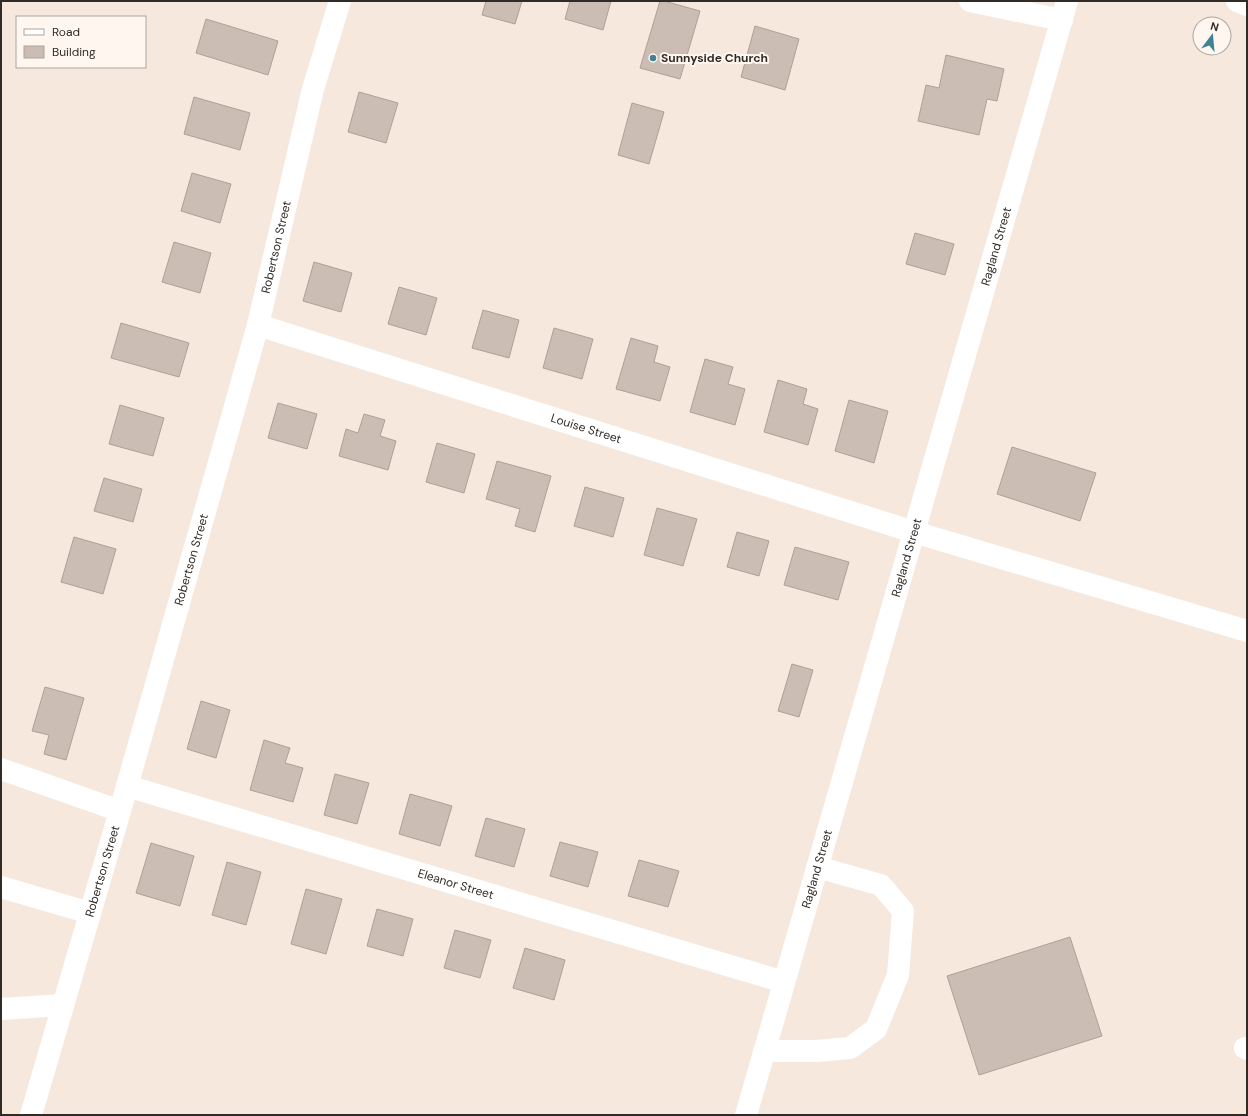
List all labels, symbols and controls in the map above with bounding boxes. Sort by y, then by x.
legend [16,16,146,68]
north arrow [1192,16,1232,56]
text: N [1209,19,1221,34]
text: Road [52,24,80,40]
text: Building [52,44,96,60]
place label: Sunnyside Church [661,50,768,66]
marker: Sunnyside Church [648,53,658,63]
street label: Robertson Street [258,199,295,295]
street label: Ragland Street [977,205,1015,288]
street label: Louise Street [549,410,624,447]
street label: Robertson Street [171,512,212,607]
street label: Ragland Street [888,516,926,599]
street label: Robertson Street [81,823,123,919]
street label: Ragland Street [798,828,836,910]
street label: Eleanor Street [416,865,496,903]

